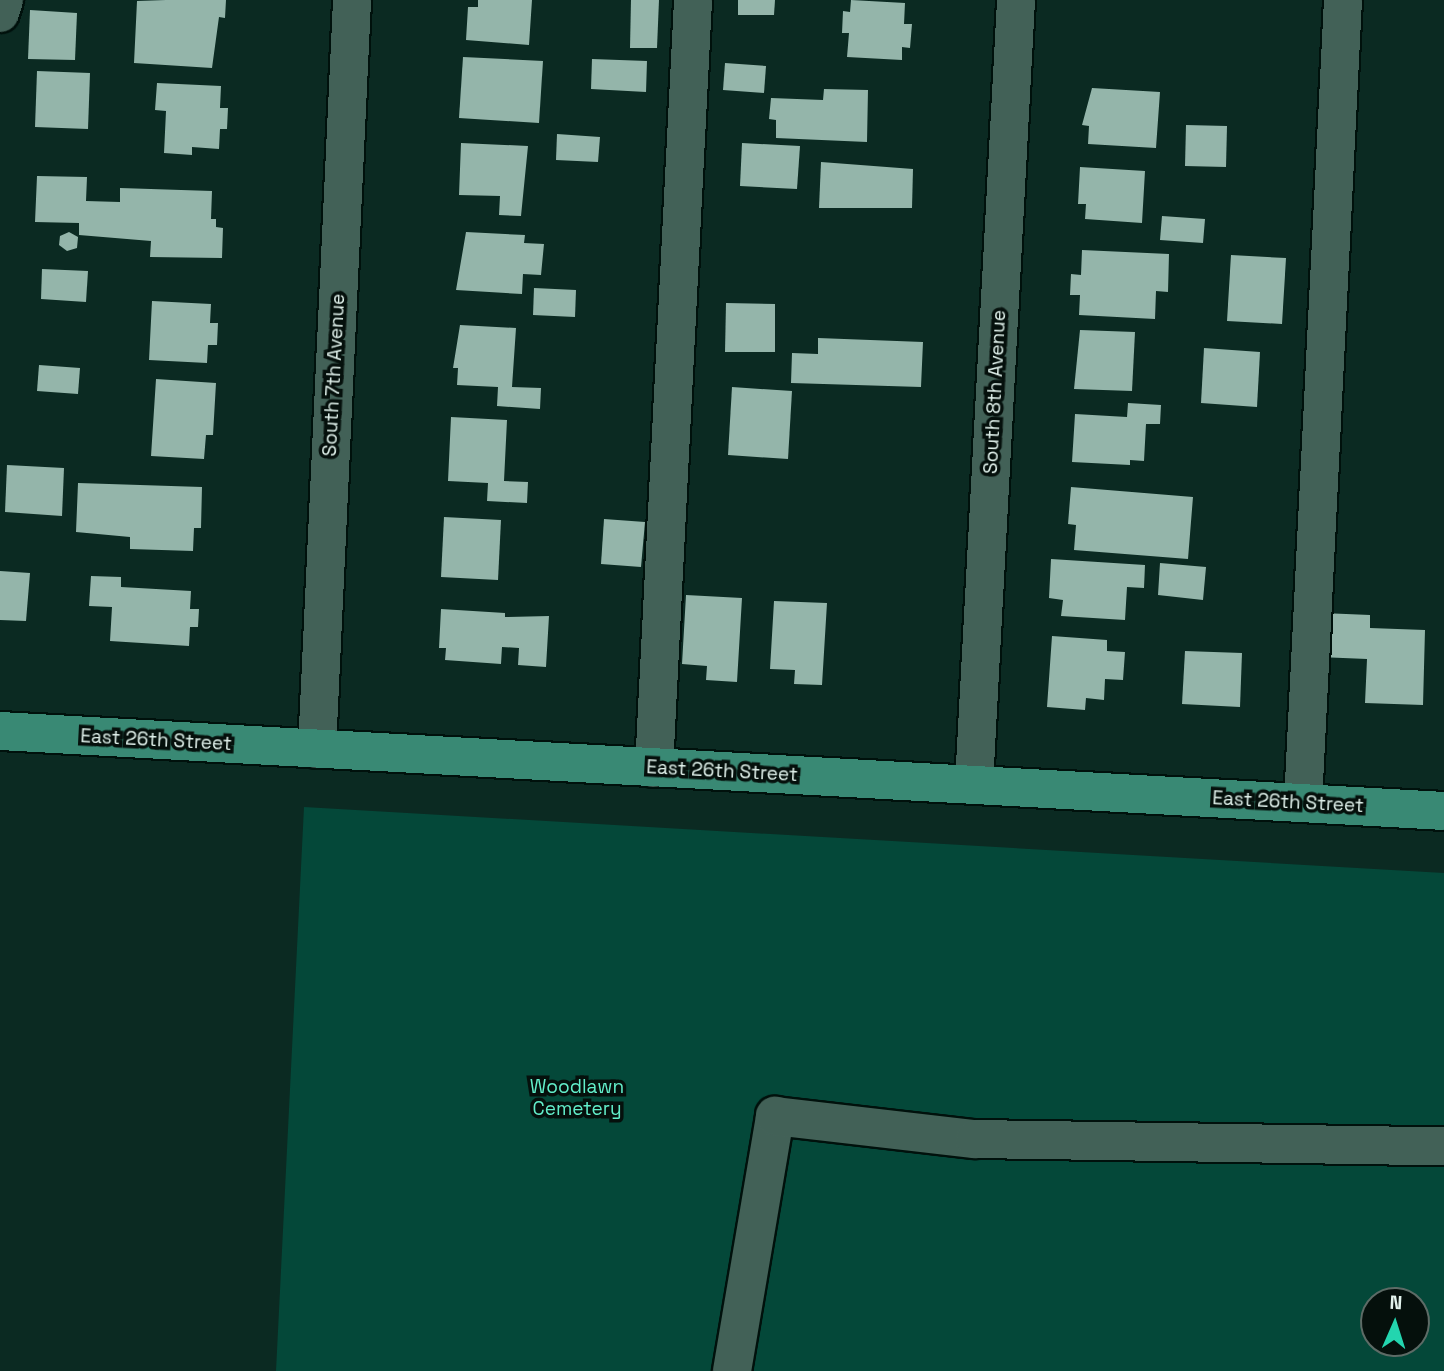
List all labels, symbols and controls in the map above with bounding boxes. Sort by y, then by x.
street label: South 7th Avenue [318,293,350,457]
street label: South 8th Avenue [979,309,1011,475]
street label: East 26th Street [80,725,232,755]
street label: East 26th Street [646,756,798,786]
street label: East 26th Street [1212,787,1364,817]
park label: Woodlawn Cemetery [530,1076,624,1120]
north arrow [1360,1287,1430,1357]
text: N [1389,1290,1403,1315]

